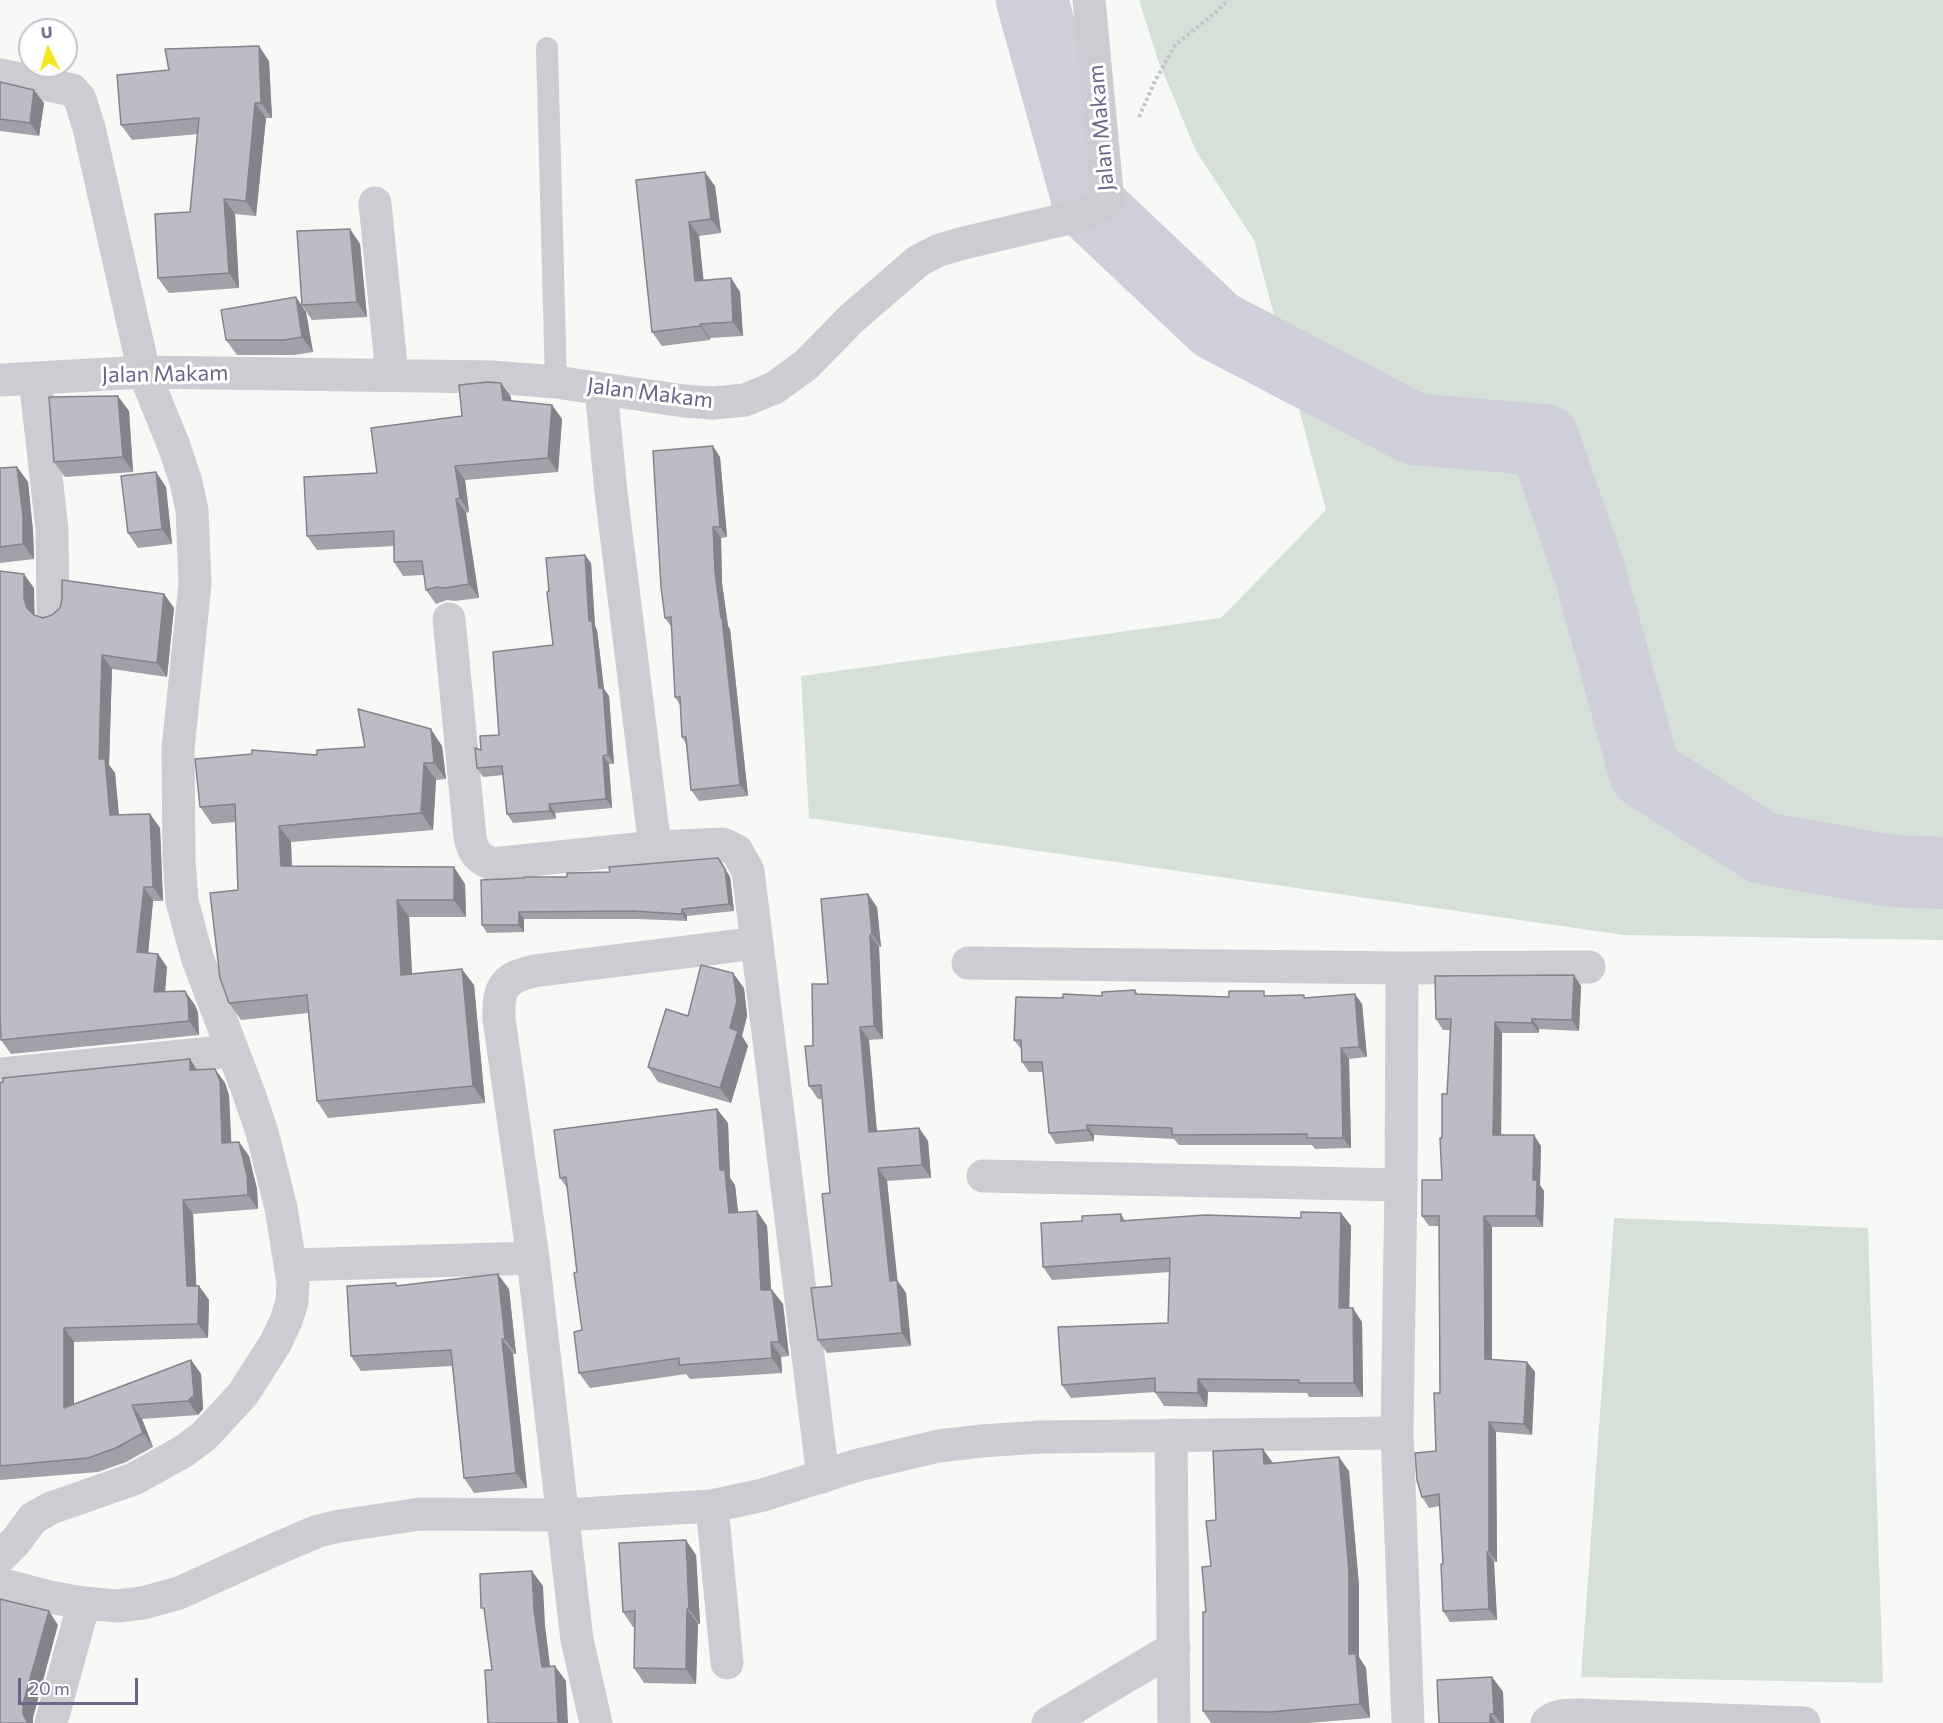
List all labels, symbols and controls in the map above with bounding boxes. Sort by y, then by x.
north arrow [18,18,78,78]
text: U [40,22,53,42]
street label: Jalan Makam [1082,64,1120,192]
street label: Jalan Makam [101,360,229,388]
street label: Jalan Makam [585,372,715,414]
scale bar [21,1666,141,1704]
text: 20 m [29,1677,70,1699]

